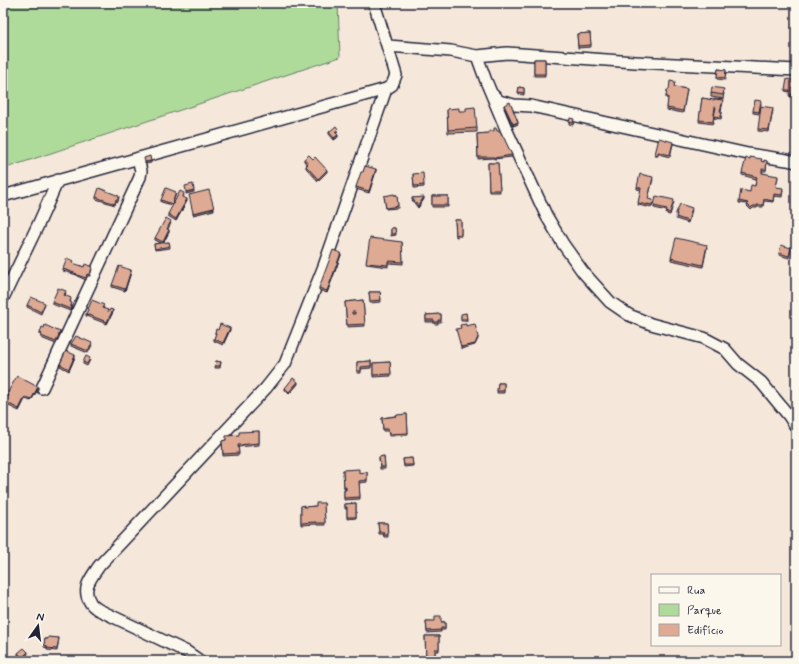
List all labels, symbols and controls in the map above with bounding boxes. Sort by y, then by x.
legend [651,574,781,646]
text: Rua [687,583,705,599]
text: Parque [687,603,722,619]
north arrow [18,606,58,646]
text: N [35,610,45,625]
text: Edifício [687,623,723,639]

